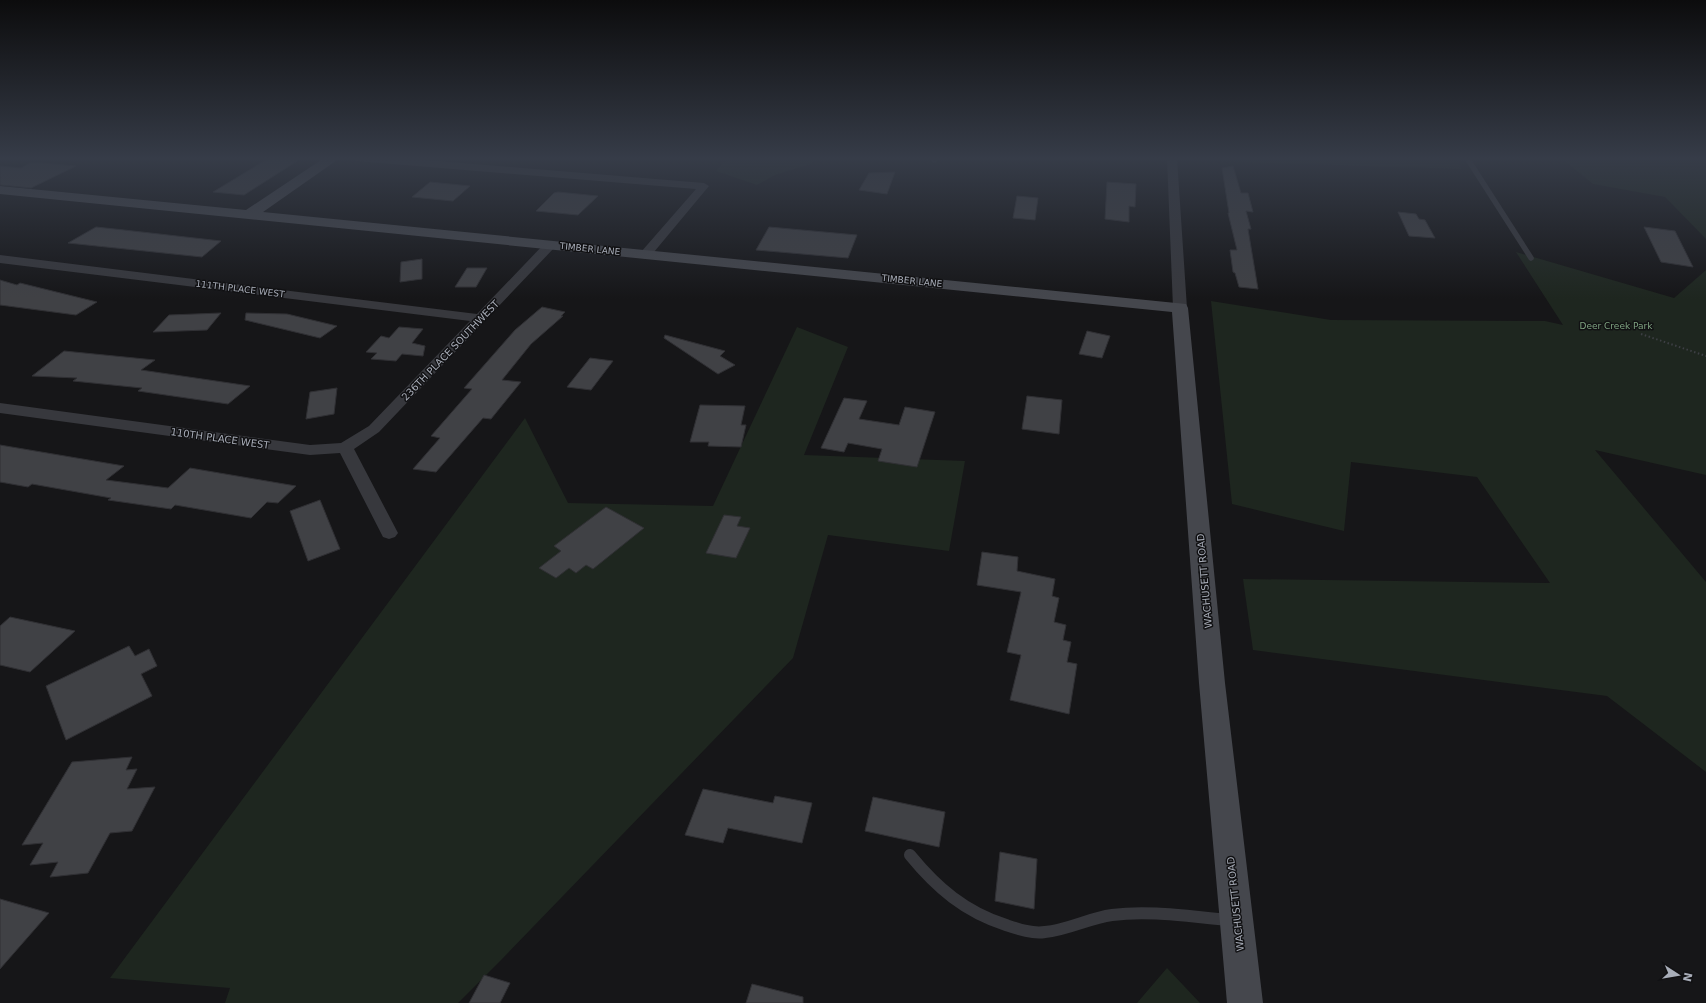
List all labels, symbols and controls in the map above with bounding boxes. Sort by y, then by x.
street label: TIMBER LANE [558,241,621,257]
street label: TIMBER LANE [880,273,943,289]
street label: 111TH PLACE WEST [195,279,286,299]
street label: 236TH PLACE SOUTHWEST [400,297,502,403]
park label: Deer Creek Park [1580,321,1653,331]
street label: 110TH PLACE WEST [170,426,271,451]
street label: WACHUSETT ROAD [1195,533,1214,629]
street label: WACHUSETT ROAD [1225,856,1246,952]
north arrow [1658,955,1698,995]
text: N [1680,971,1695,983]

